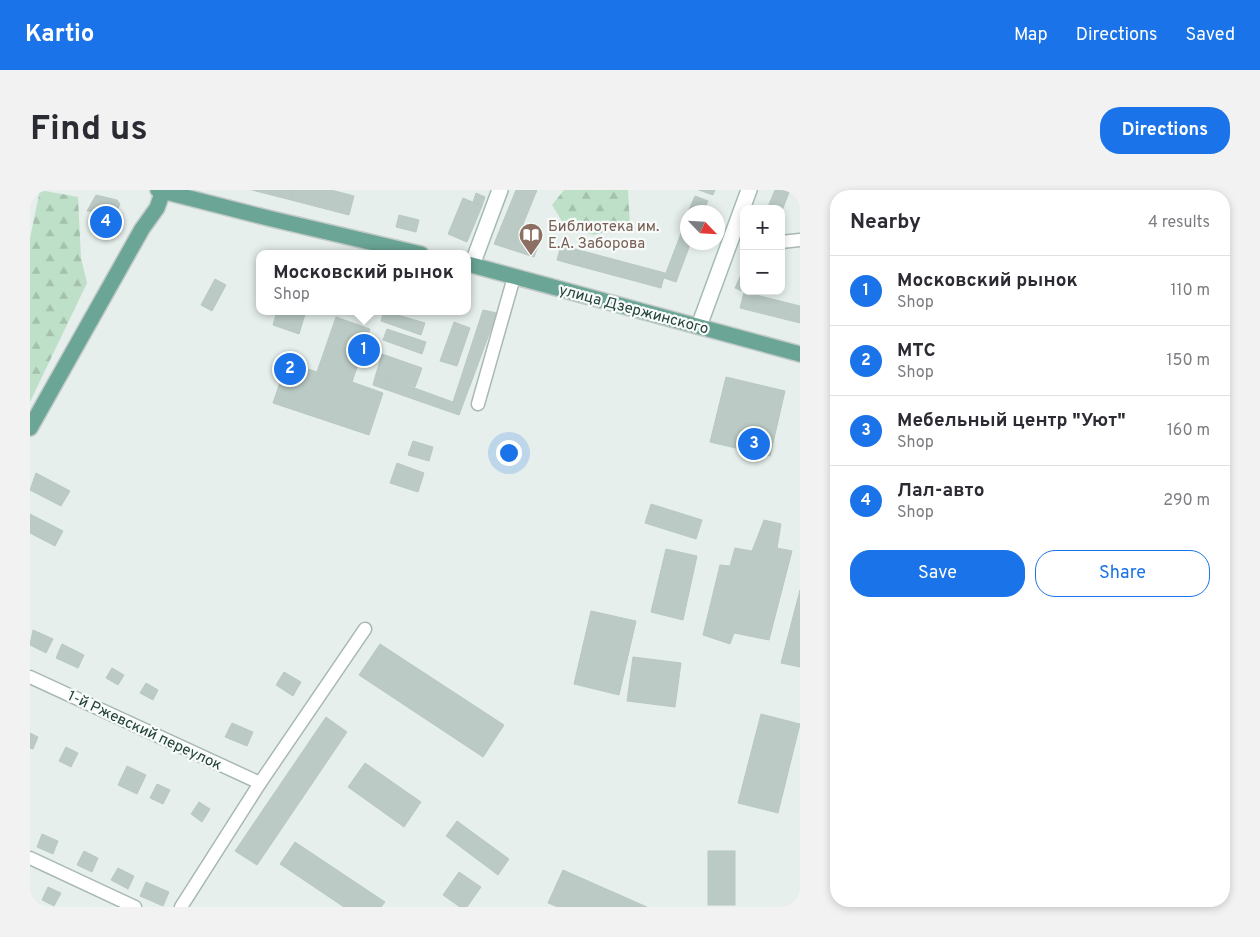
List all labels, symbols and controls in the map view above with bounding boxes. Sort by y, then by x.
text: Kartio [25,20,94,50]
text: Map [1014,24,1048,47]
text: Directions [1076,24,1158,47]
text: Saved [1186,24,1235,47]
button: Directions [1100,107,1230,154]
text: Find us [30,108,148,152]
pin: 4 [90,203,122,241]
north arrow [680,205,725,250]
map controls [740,205,785,295]
button: + [740,205,785,250]
text: Nearby [850,209,921,236]
text: 4 results [1148,213,1210,233]
place label: Библиотека им. Е.А. Заборова [548,218,659,254]
library icon: Библиотека им. Е.А. Заборова [518,222,544,256]
popup [256,250,471,315]
button: − [740,250,785,295]
text: Московский рынок [273,261,454,285]
text: Московский рынок [897,269,1078,293]
street label: улица Дзержинского [557,281,710,340]
text: 1 [863,281,869,301]
text: 110 m [1170,281,1210,301]
text: Shop [273,285,310,305]
text: Shop [897,293,934,313]
pin: 1 [348,331,380,369]
text: МТС [897,339,936,363]
pin: 2 [274,350,306,388]
text: 2 [861,351,871,371]
text: 150 m [1167,351,1210,371]
text: Shop [897,363,934,383]
text: Мебельный центр "Уют" [897,409,1126,433]
text: 3 [861,421,871,441]
text: 160 m [1167,421,1210,441]
pin: 3 [738,425,770,463]
text: Shop [897,433,934,453]
your location [496,440,522,466]
text: Лал-авто [897,479,984,503]
text: 4 [861,491,871,511]
text: 290 m [1163,491,1210,511]
text: Shop [897,503,934,523]
button: Save [850,550,1025,597]
button: Share [1035,550,1210,597]
street label: 1-й Ржевский переулок [64,687,225,776]

